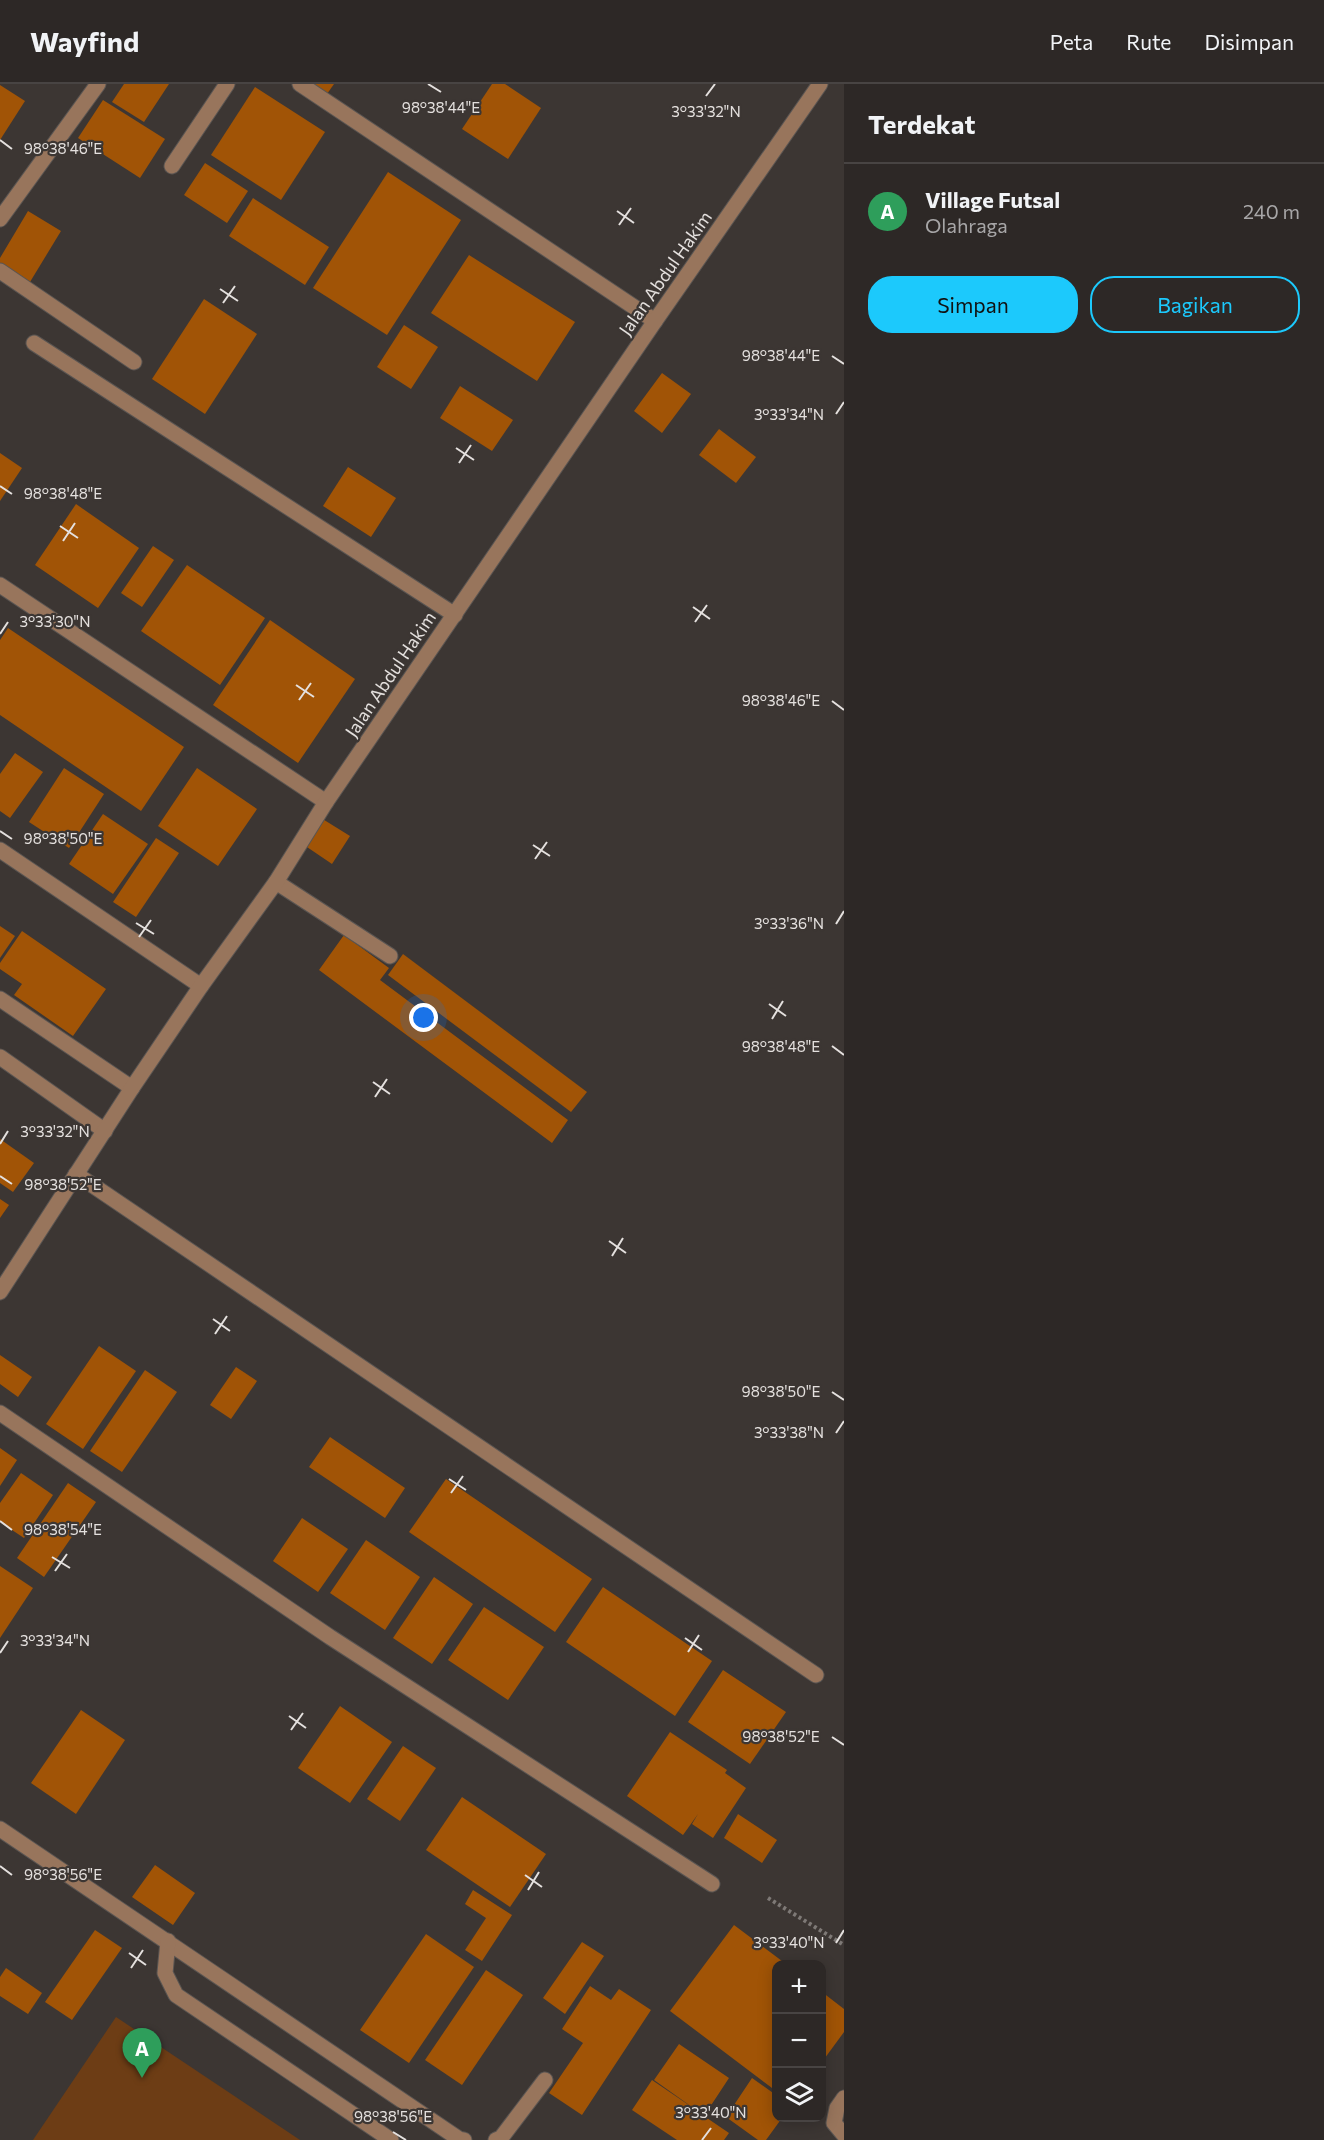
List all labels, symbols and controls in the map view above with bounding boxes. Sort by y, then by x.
text: Wayfind [30,24,139,58]
text: Peta [1050,29,1093,54]
text: Rute [1126,29,1171,54]
text: Disimpan [1204,29,1294,54]
text: 98°38'44"E [402,98,480,116]
text: 3°33'32"N [671,102,741,120]
text: Terdekat [868,108,975,139]
text: 98°38'46"E [24,139,102,157]
text: Village Futsal [925,186,1060,213]
text: A [880,199,895,223]
text: 240 m [1243,199,1300,223]
street label: Jalan Abdul Hakim [614,207,716,339]
text: Olahraga [925,213,1008,237]
button: Simpan [868,276,1078,333]
button: Bagikan [1090,276,1300,333]
text: 98°38'44"E [742,346,820,364]
text: 3°33'34"N [754,405,824,423]
text: 98°38'48"E [24,484,102,502]
street label: Jalan Abdul Hakim [340,607,440,741]
text: 3°33'30"N [20,612,90,630]
text: 98°38'46"E [742,691,820,709]
text: 98°38'50"E [24,829,103,847]
text: 3°33'36"N [754,914,824,932]
your location [409,1003,438,1032]
text: 98°38'48"E [742,1037,820,1055]
text: 3°33'32"N [20,1122,90,1140]
text: 98°38'52"E [24,1175,102,1193]
text: 98°38'50"E [742,1382,821,1400]
text: 3°33'38"N [754,1423,824,1441]
text: 98°38'54"E [24,1520,102,1538]
text: 3°33'34"N [20,1631,90,1649]
text: 98°38'52"E [742,1727,820,1745]
text: 98°38'56"E [24,1865,102,1883]
text: 3°33'40"N [753,1933,825,1951]
map controls [772,1960,826,2122]
button: + [772,1960,826,2014]
button: − [772,2014,826,2068]
pin: A [122,2028,162,2078]
button: layers [772,2068,826,2122]
text: 3°33'40"N [675,2103,747,2121]
text: 98°38'56"E [354,2107,432,2125]

